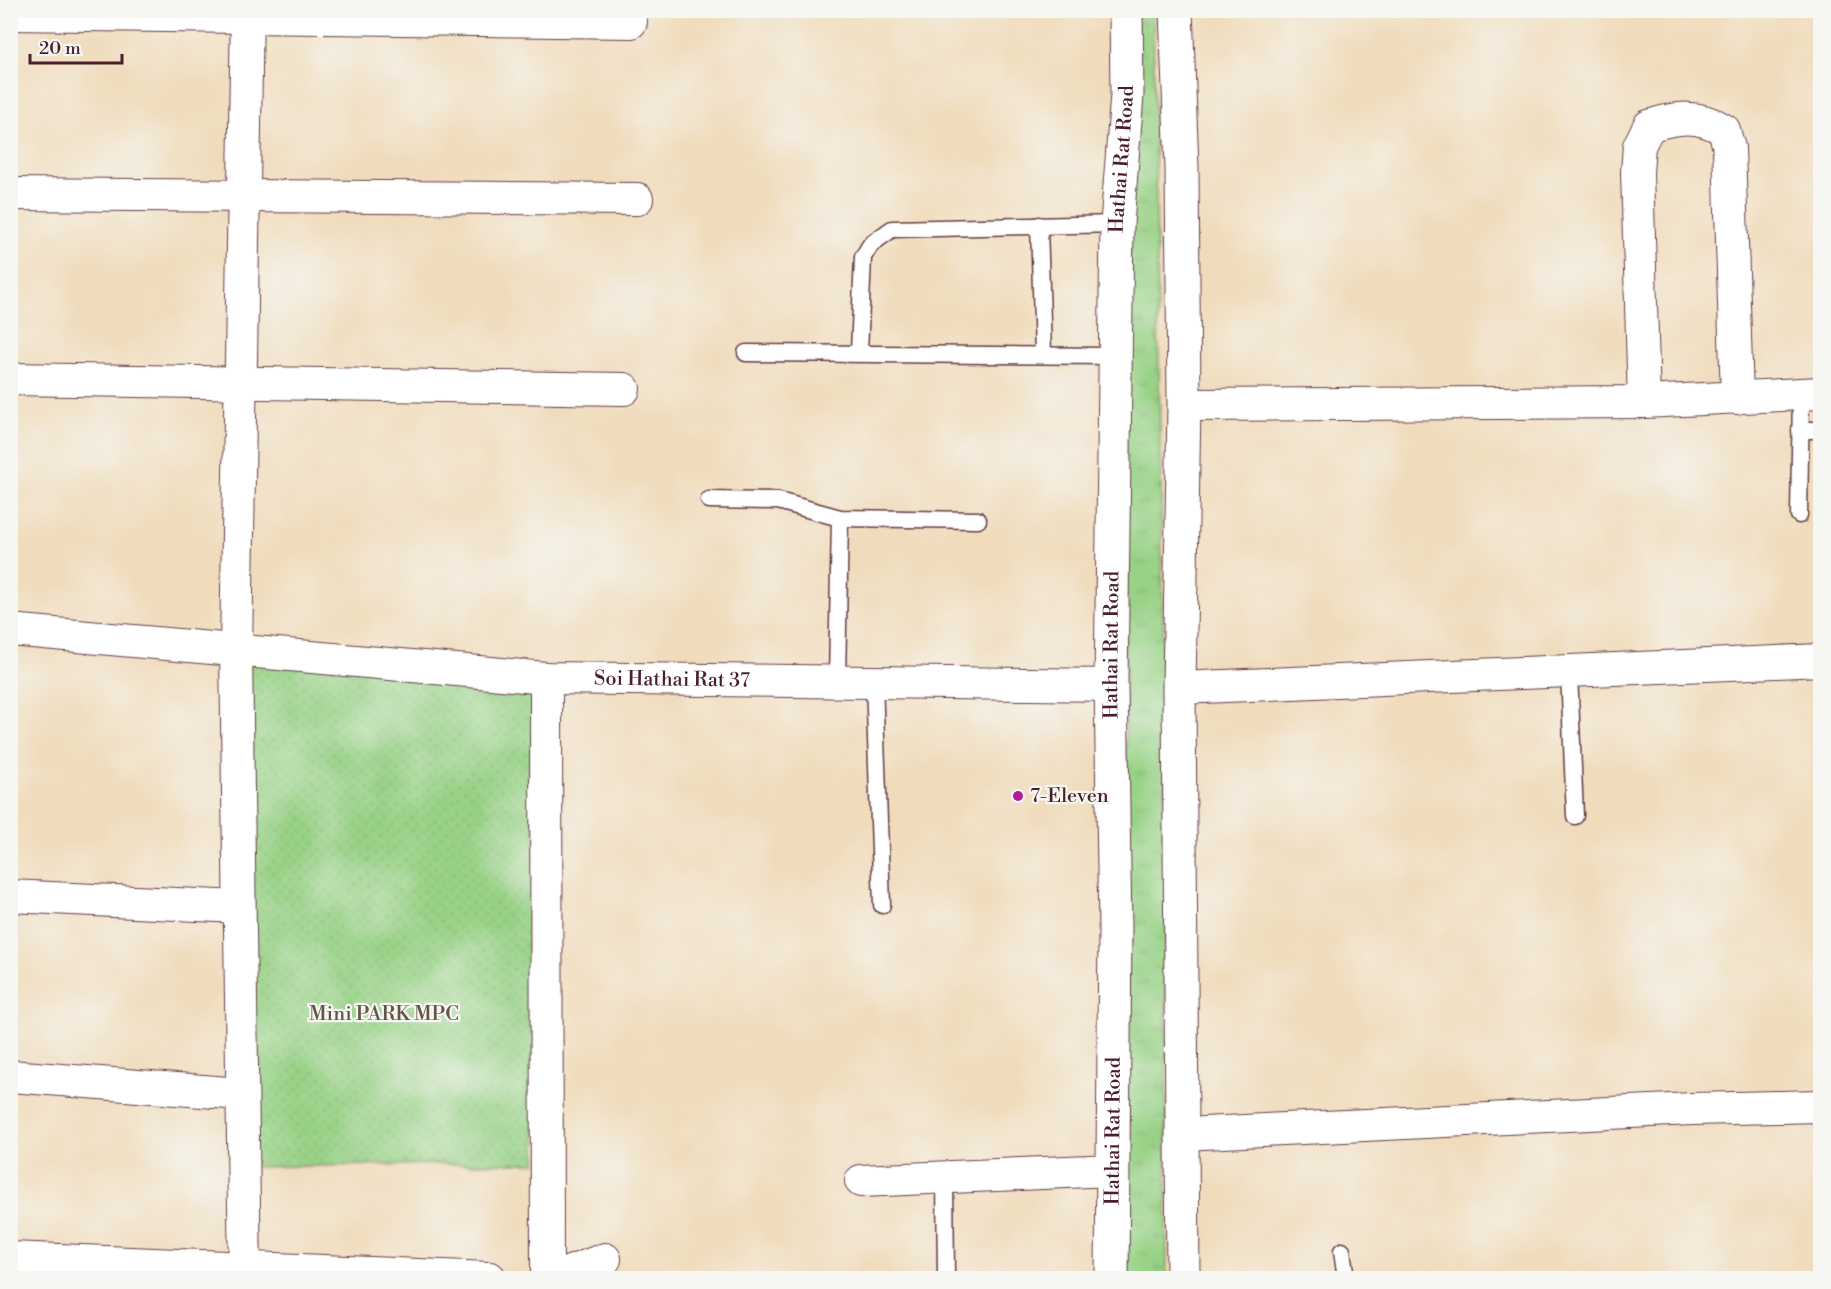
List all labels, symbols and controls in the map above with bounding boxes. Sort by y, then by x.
scale bar [30,27,122,65]
text: 20 m [39,37,81,60]
street label: Hathai Rat Road [1104,85,1140,233]
street label: Hathai Rat Road [1098,570,1125,719]
street label: Soi Hathai Rat 37 [594,666,750,693]
place label: 7-Eleven [1030,784,1109,809]
marker: 7-Eleven [1011,789,1025,803]
park label: Mini PARK MPC [309,1002,459,1027]
street label: Hathai Rat Road [1100,1056,1126,1205]

